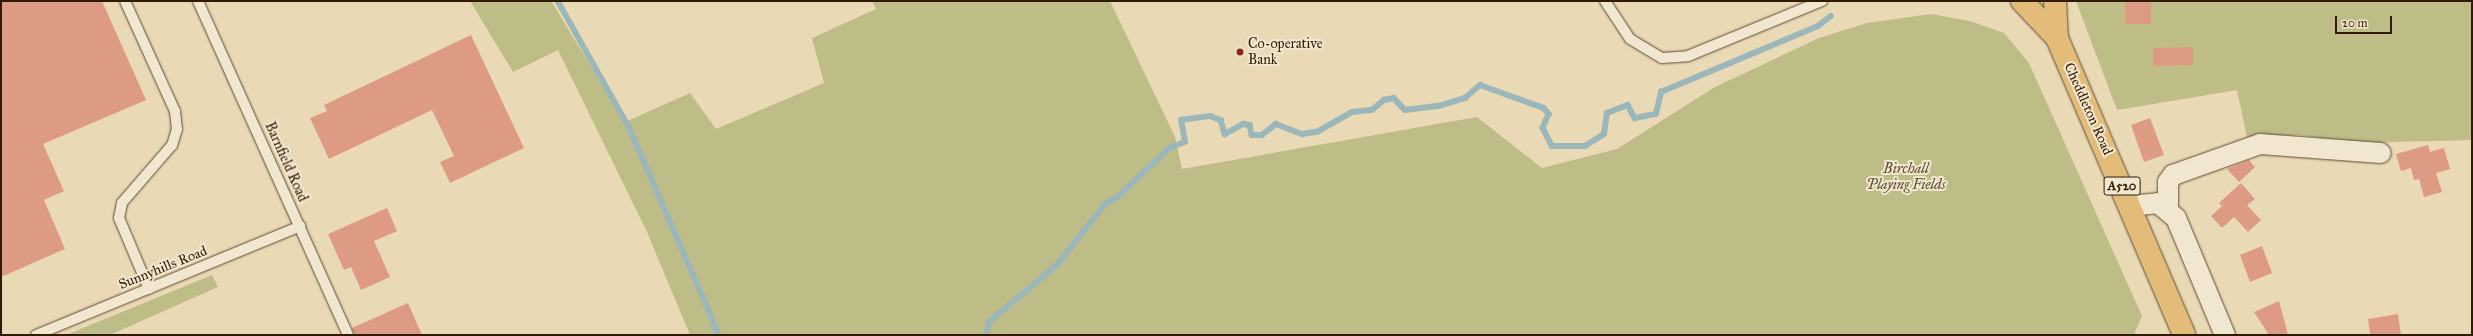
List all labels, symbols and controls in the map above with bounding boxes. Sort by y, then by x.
scale bar [2337,8,2394,34]
text: 20 m [2342,16,2368,30]
place label: Co-operative Bank [1248,36,1323,68]
marker: Co-operative Bank [1235,47,1245,57]
street label: Cheddleton Road [2060,60,2116,158]
street label: Barnfield Road [261,120,311,204]
park label: Birchall Playing Fields [1866,161,1946,194]
road number: A520 [2103,175,2141,197]
street label: Sunnyhills Road [116,243,210,293]

